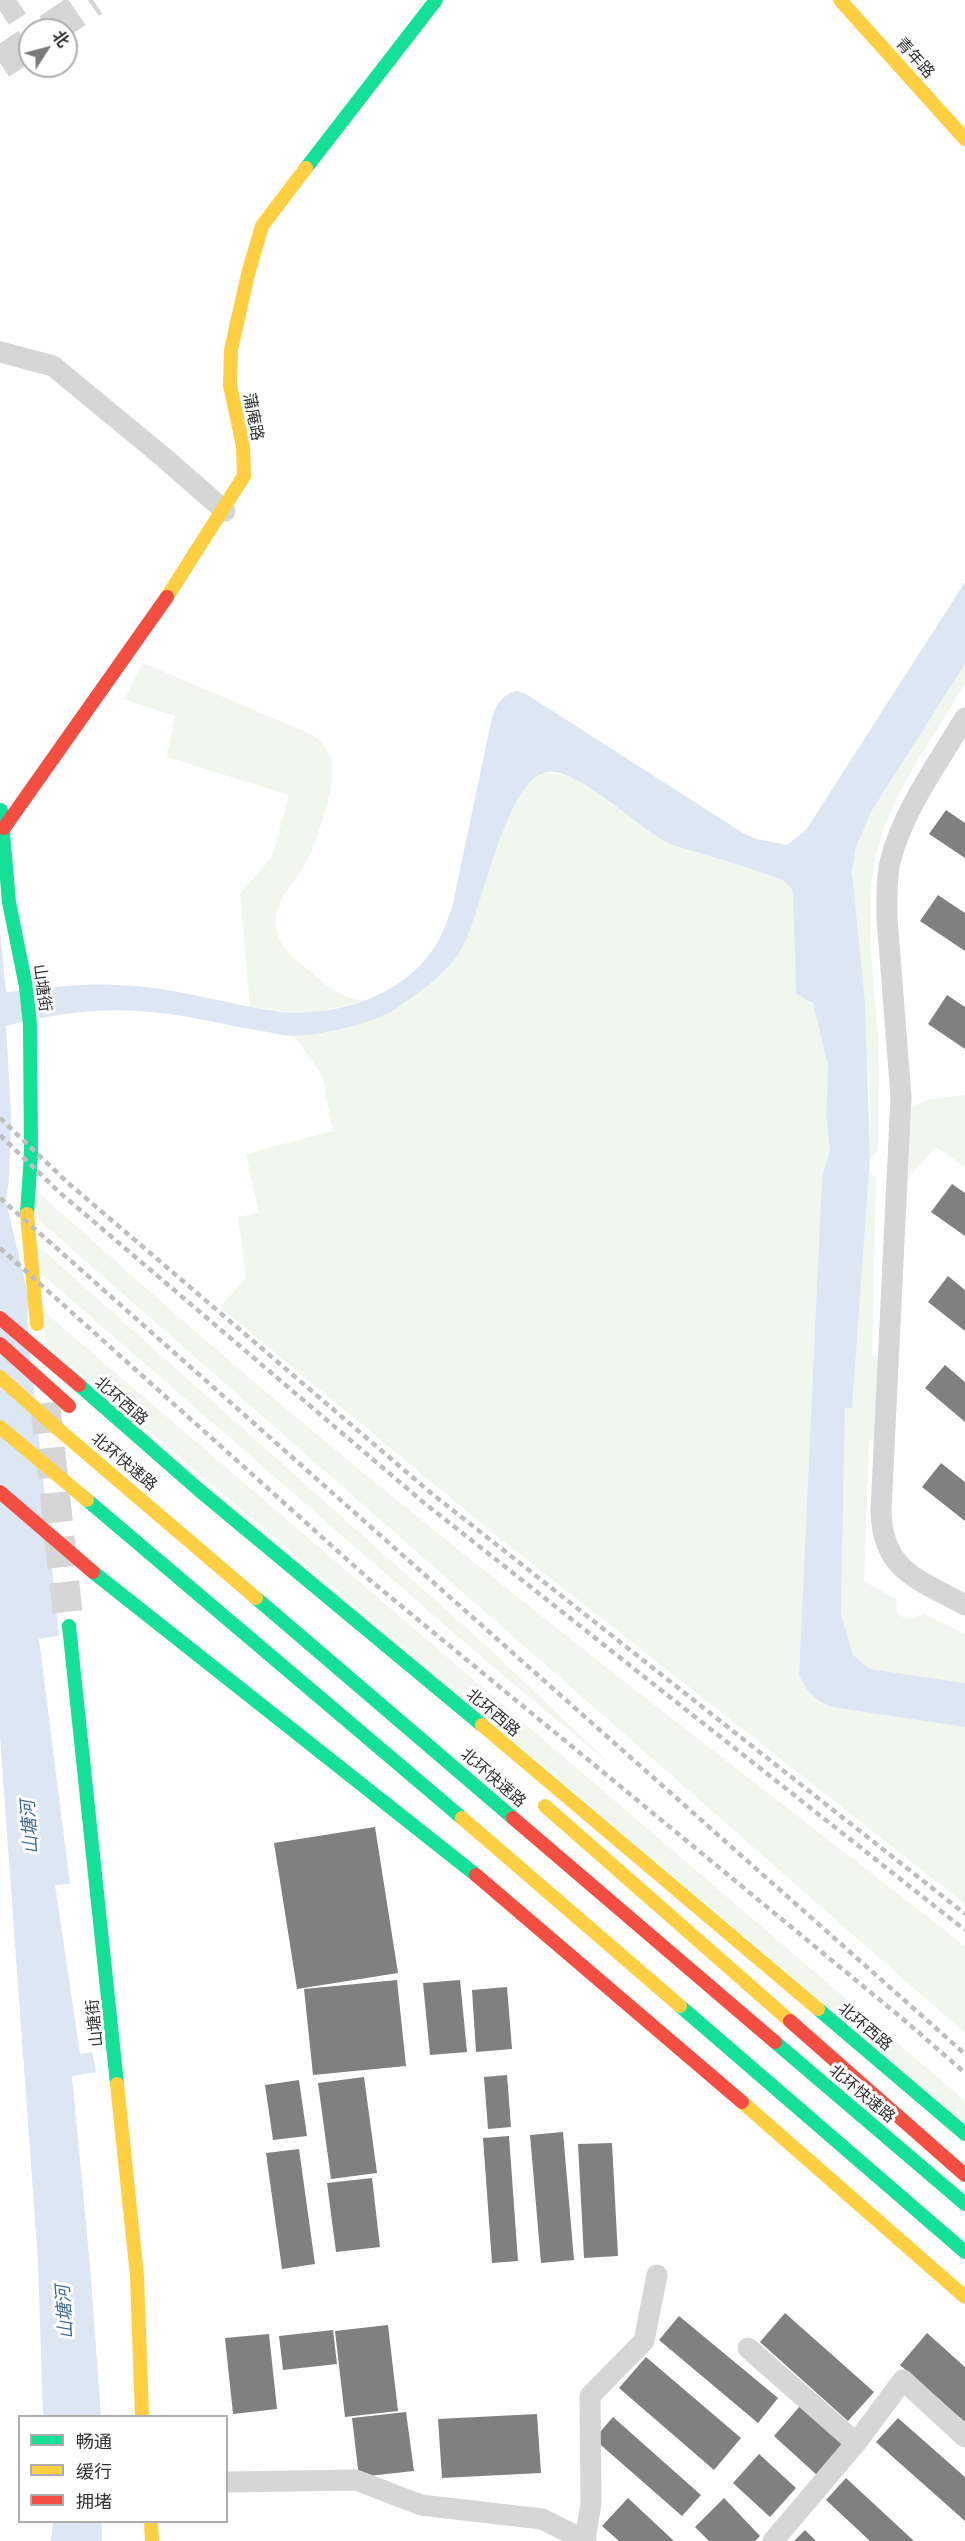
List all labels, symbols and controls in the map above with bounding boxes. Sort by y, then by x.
north arrow [18,18,78,78]
text: 北 [48,26,74,51]
street label: 青年路 [892,34,938,82]
street label: 蒲庵路 [239,392,267,442]
street label: 山塘街 [29,963,55,1013]
street label: 北环西路 [91,1373,151,1429]
street label: 北环快速路 [87,1429,161,1495]
street label: 北环西路 [462,1685,524,1741]
street label: 北环快速路 [457,1745,529,1811]
water label: 山塘河 [17,1799,43,1855]
street label: 山塘街 [83,1998,107,2048]
street label: 北环西路 [834,1999,896,2055]
street label: 北环快速路 [825,2061,899,2127]
water label: 山塘河 [52,2284,78,2340]
legend [18,2415,228,2523]
text: 畅通 [76,2430,112,2453]
text: 缓行 [76,2460,112,2483]
text: 拥堵 [76,2490,112,2513]

